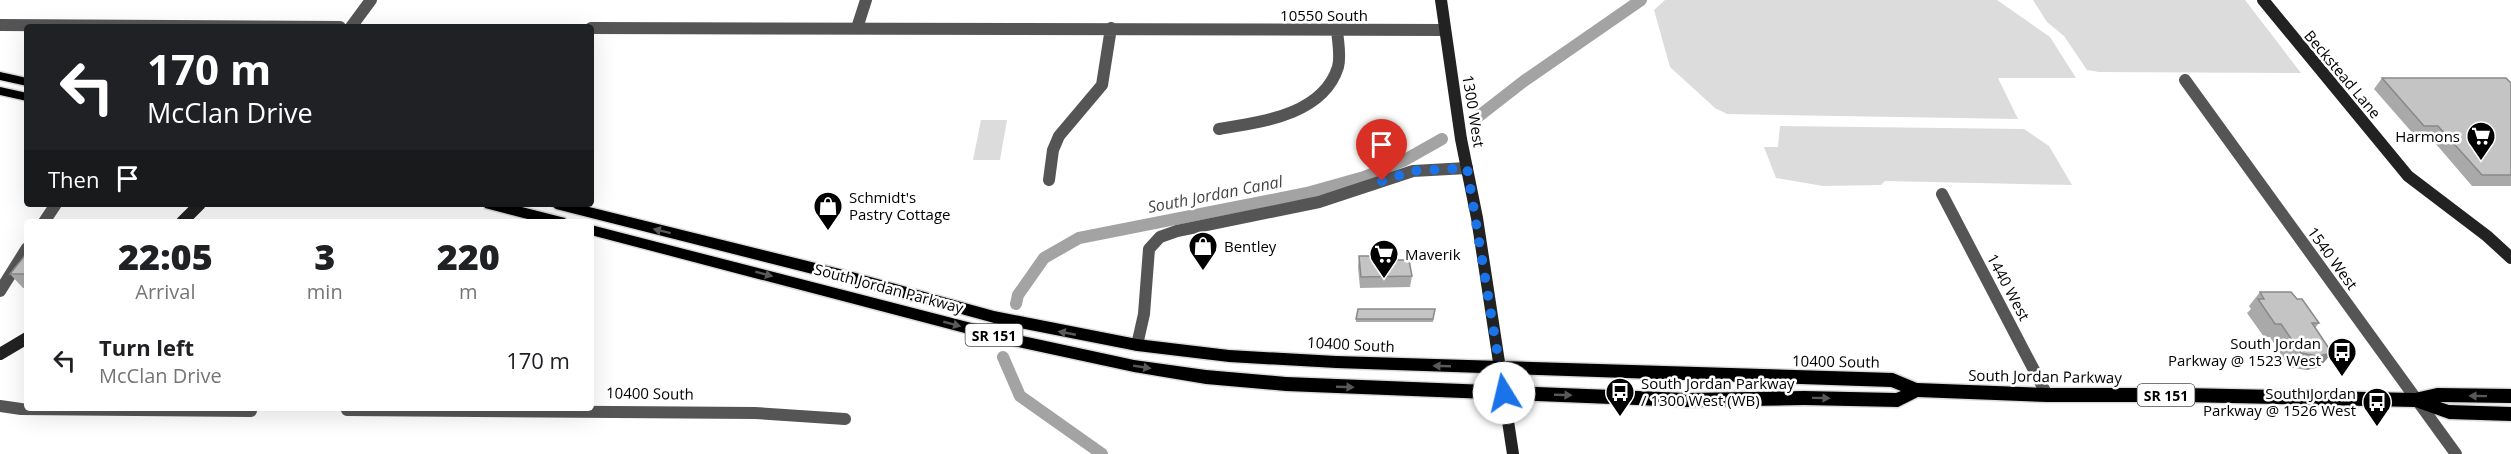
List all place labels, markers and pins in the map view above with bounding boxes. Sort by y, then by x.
pin [1356,119,1407,181]
supermarket icon: Harmons [2465,120,2497,162]
place label: Harmons [2395,126,2460,146]
place label: Schmidt's Pastry Cottage [849,187,950,224]
shop icon: Schmidt's Pastry Cottage [812,190,844,232]
shop icon: Bentley [1187,230,1219,272]
place label: Bentley [1224,236,1277,256]
supermarket icon: Maverik [1368,238,1400,280]
place label: Maverik [1405,244,1461,264]
place label: South Jordan Parkway @ 1523 West [2168,333,2321,370]
bus stop icon: South Jordan Parkway @ 1523 West [2326,336,2358,378]
place label: South Jordan Parkway / 1300 West (WB) [1641,373,1795,410]
bus stop icon: South Jordan Parkway / 1300 West (WB) [1604,376,1636,418]
place label: South Jordan Parkway @ 1526 West [2203,383,2356,420]
bus stop icon: South Jordan Parkway @ 1526 West [2361,386,2393,428]

